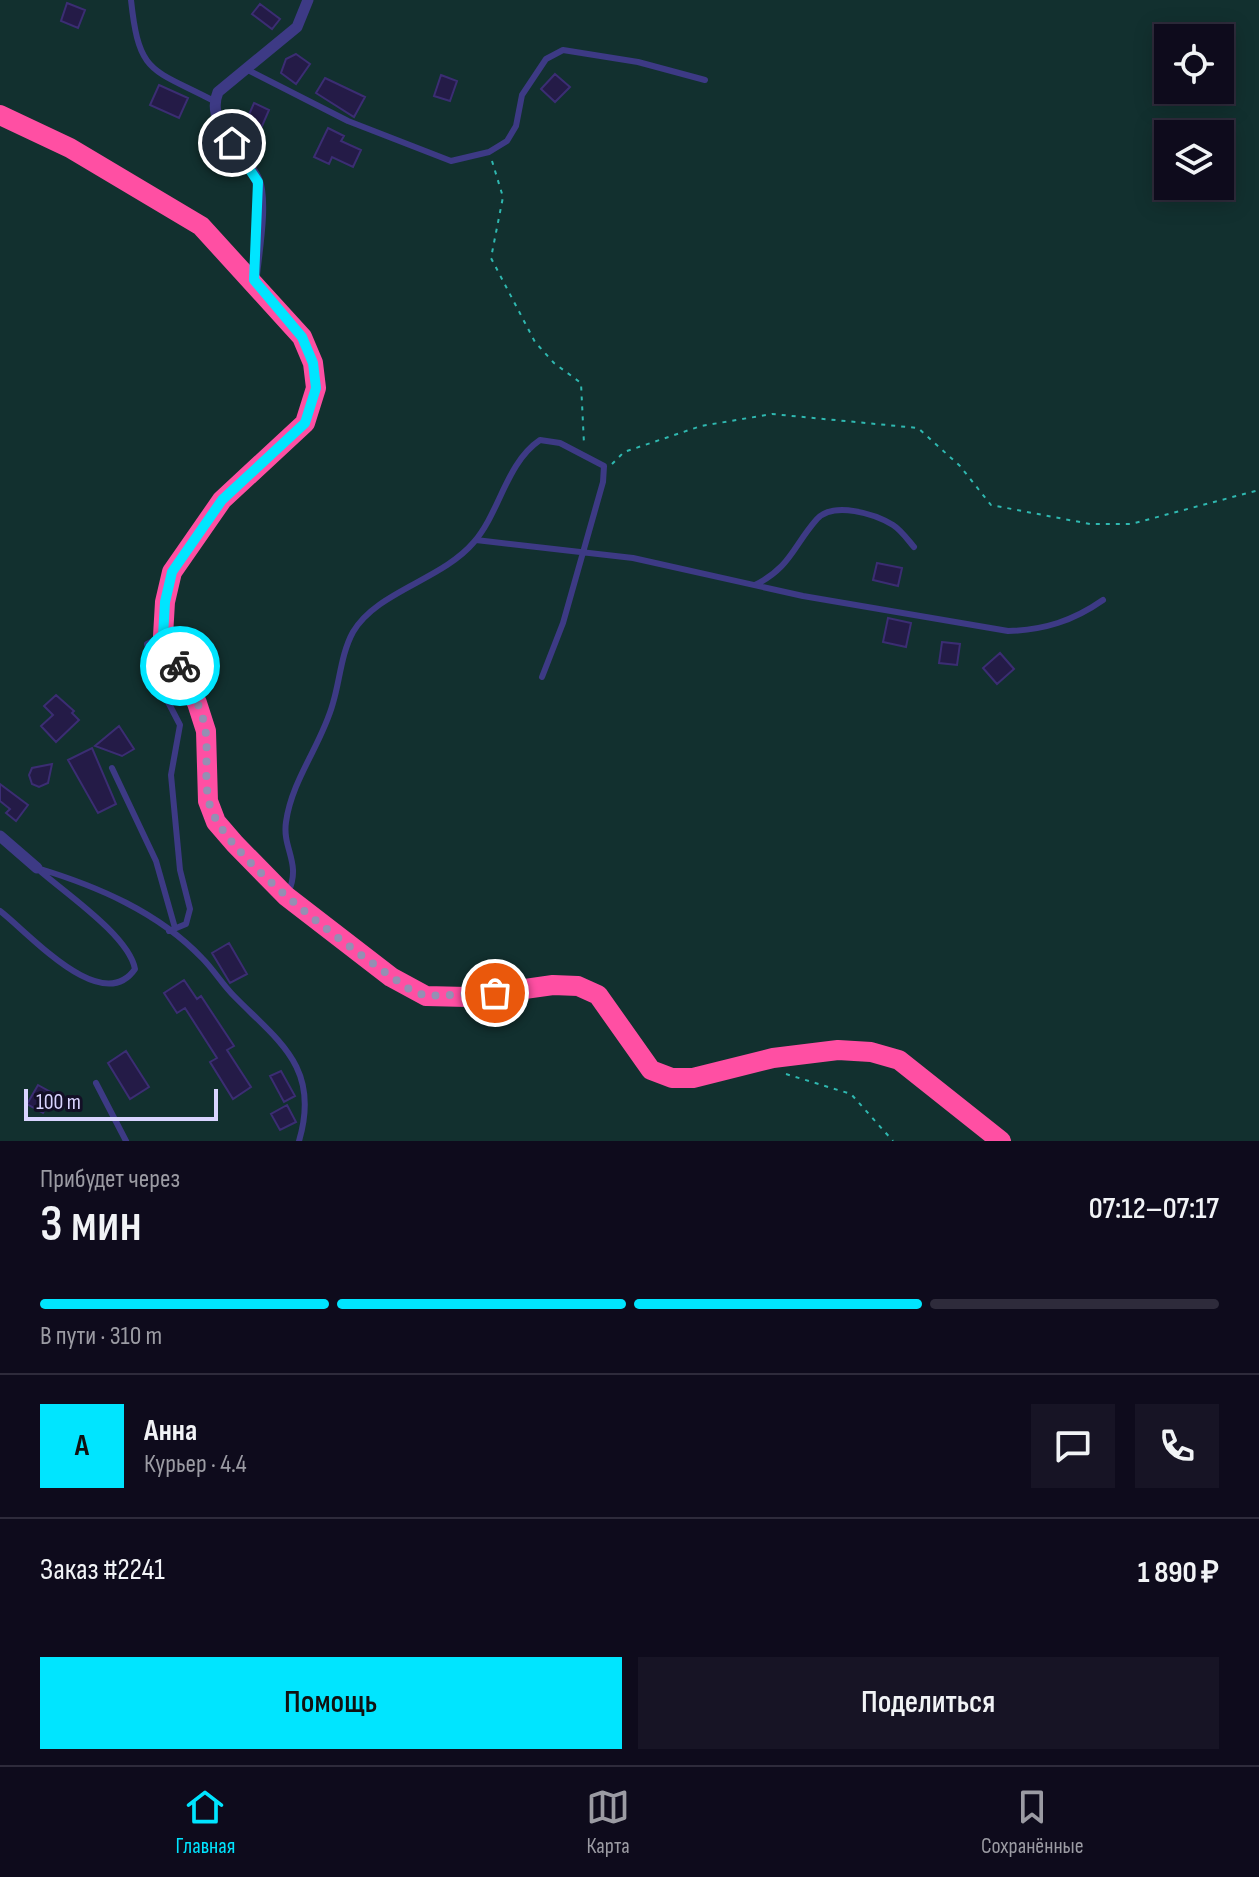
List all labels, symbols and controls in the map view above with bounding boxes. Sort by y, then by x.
map controls [1154,24,1234,200]
button: locate [1154,24,1234,104]
pin [198,109,266,177]
button: layers [1154,120,1234,200]
icon: home [210,121,254,165]
courier [140,626,220,706]
icon: bike [158,644,202,688]
pin [461,959,529,1027]
icon: bag [473,971,517,1015]
scale bar [24,1085,218,1121]
text: 100 m [36,1089,81,1116]
text: Прибудет через [40,1164,180,1195]
text: 07:12–07:17 [1089,1191,1219,1227]
text: 3 мин [40,1193,142,1256]
text: В пути · 310 m [40,1321,162,1352]
button: chat [1031,1404,1115,1488]
button: phone [1135,1404,1219,1488]
text: Анна [144,1413,197,1449]
text: А [75,1428,89,1464]
text: Курьер · 4.4 [144,1449,247,1480]
text: Заказ #2241 [40,1552,165,1588]
text: 1 890 ₽ [1138,1555,1219,1591]
button: Помощь [40,1657,622,1749]
button: Поделиться [638,1657,1219,1749]
tab: Главная [175,1785,235,1860]
tab: Карта [586,1785,630,1860]
tab: Сохранённые [981,1785,1084,1860]

